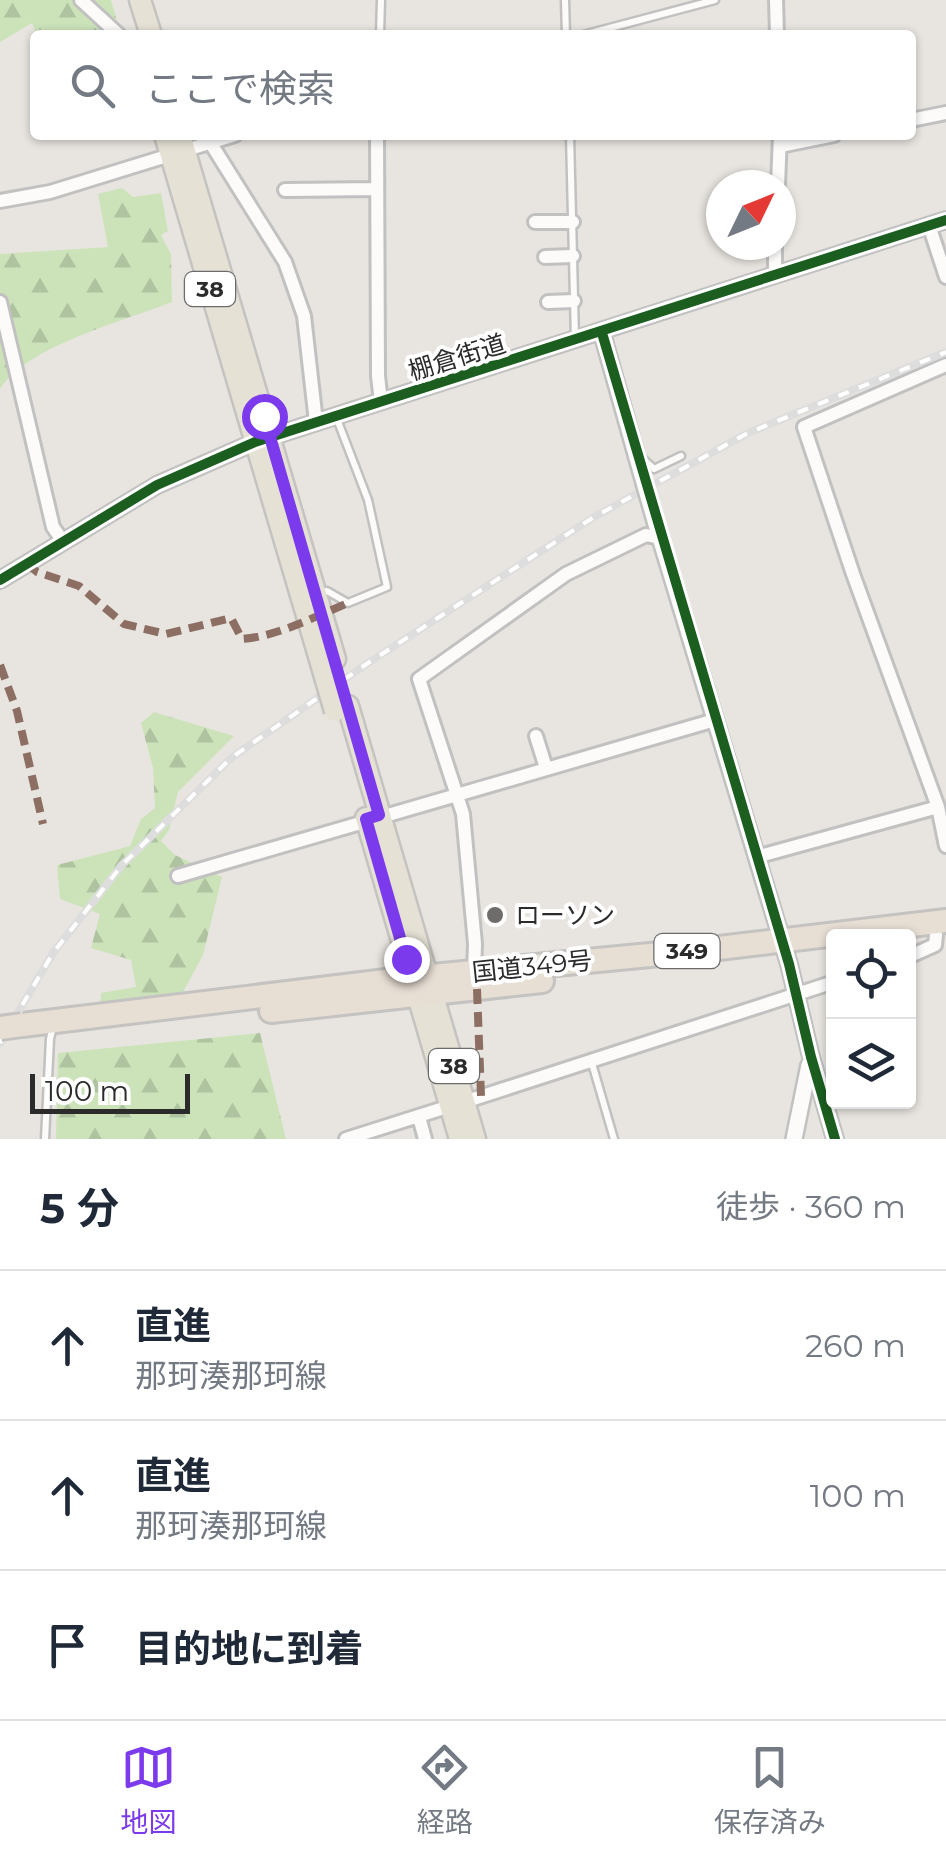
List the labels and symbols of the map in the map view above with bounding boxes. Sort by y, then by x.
north arrow [706,170,796,260]
road number: 38 [185,272,235,306]
street label: 棚倉街道 [405,328,509,386]
route start [242,394,288,440]
place label: ローソン [515,900,615,930]
marker: ローソン [484,904,506,926]
road number: 349 [654,934,720,968]
route end [384,937,430,983]
street label: 国道349号 [470,945,594,987]
road number: 38 [429,1049,479,1083]
scale bar [30,1069,190,1114]

